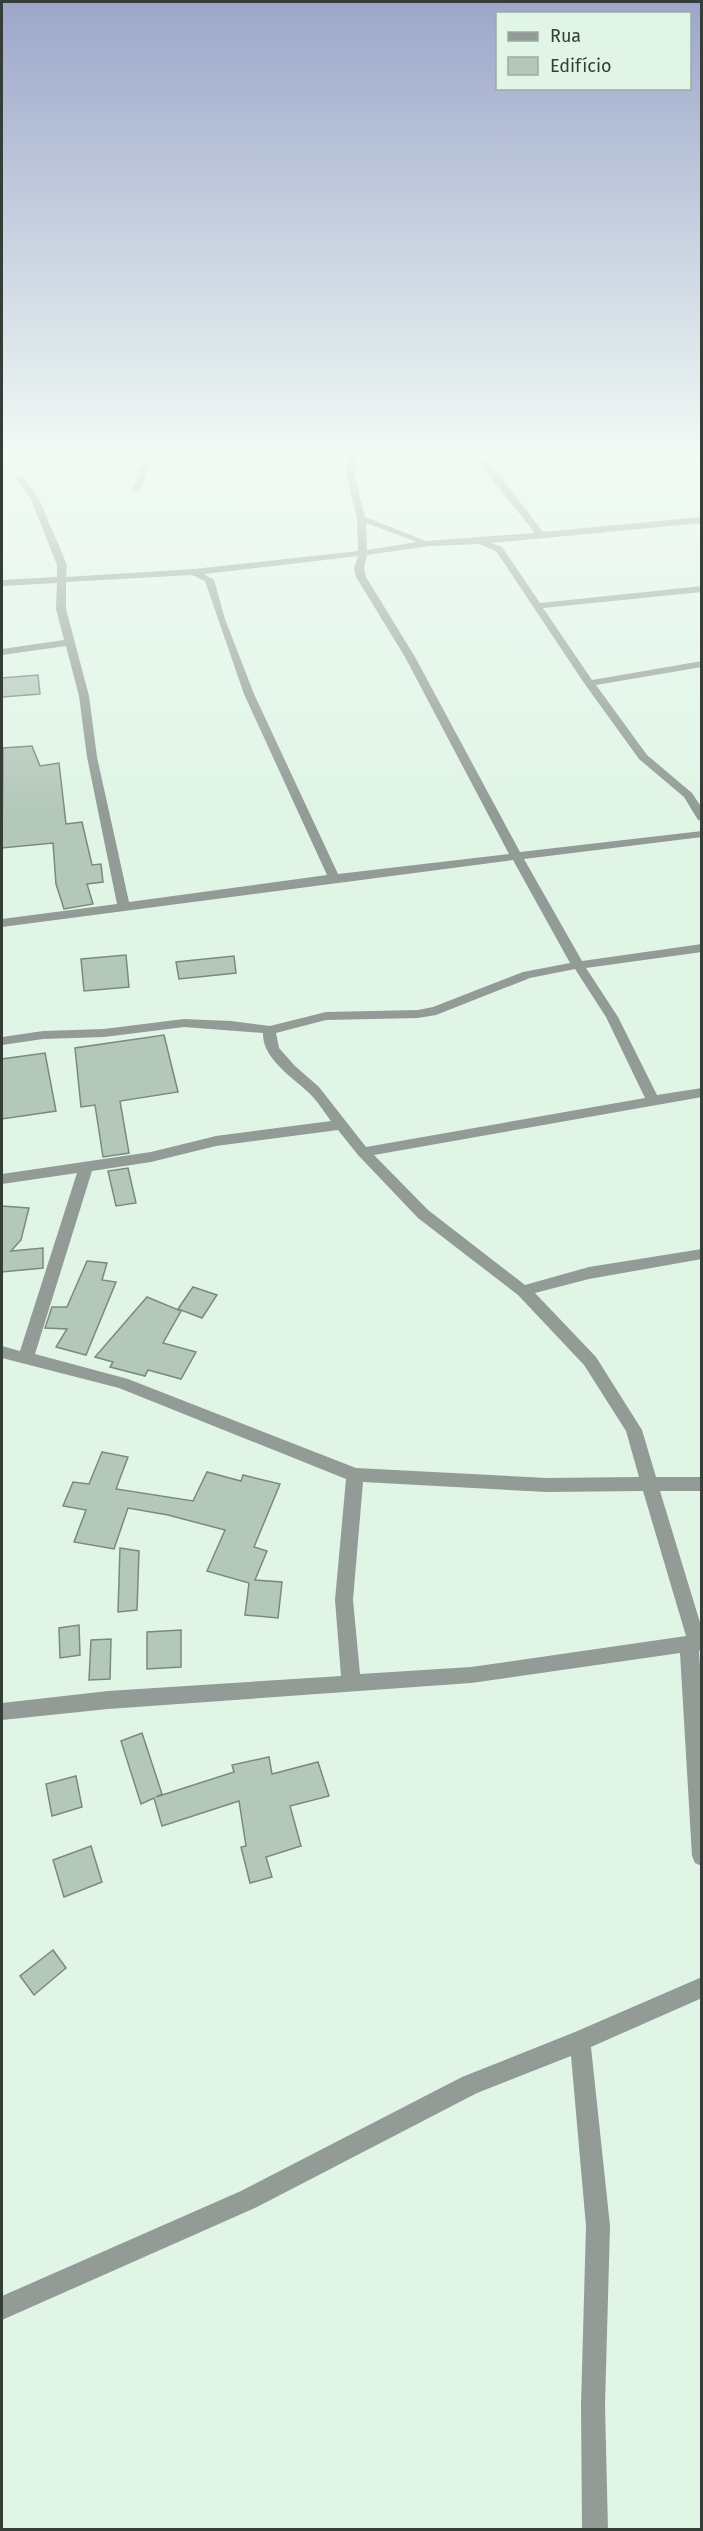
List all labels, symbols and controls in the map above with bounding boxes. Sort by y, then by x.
legend [496,12,691,90]
text: Rua [550,25,581,47]
text: Edifício [550,55,612,77]

